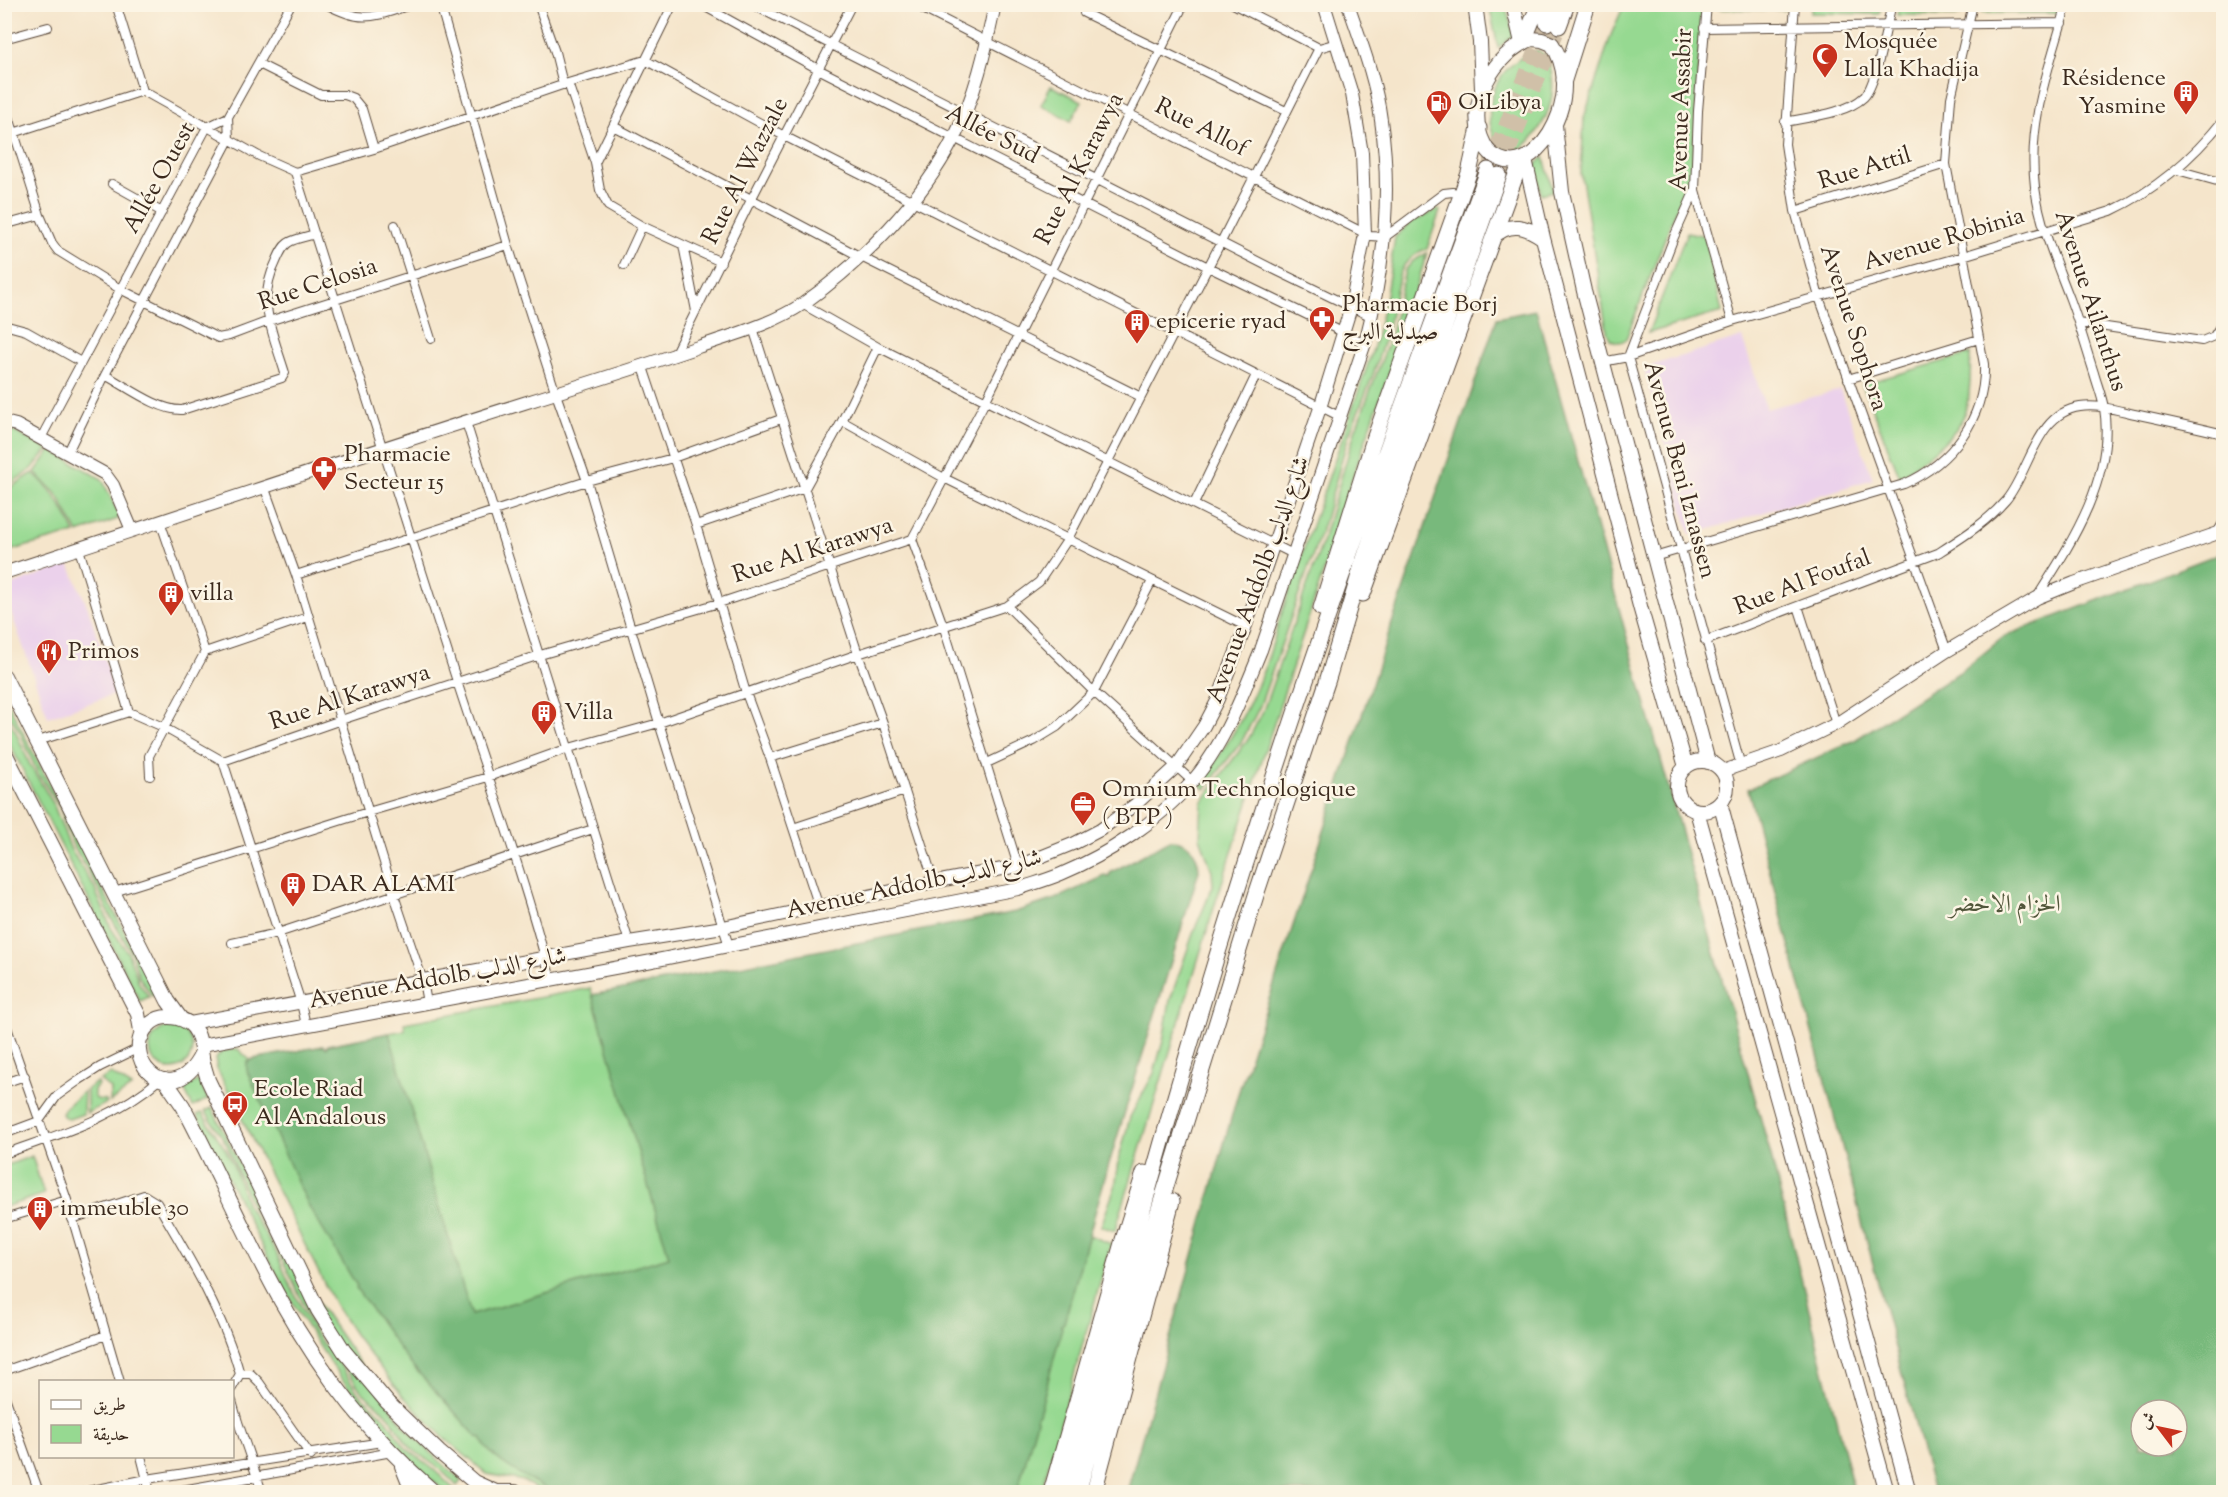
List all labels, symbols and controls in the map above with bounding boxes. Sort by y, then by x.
place label: Mosquée Lalla Khadija [1844,25,1979,87]
street label: Avenue Assabir [1662,28,1702,192]
mosque icon: Mosquée Lalla Khadija [1810,41,1840,79]
place label: Résidence Yasmine [2062,62,2166,124]
building icon: Résidence Yasmine [2171,78,2201,116]
place label: OiLibya [1458,86,1542,120]
street label: Rue Al Karawya [1027,87,1133,251]
fuel station icon: OiLibya [1424,88,1454,126]
street label: Rue Allof [1148,90,1255,167]
street label: Rue Al Wazzale [694,92,798,250]
street label: Allée Sud [939,97,1045,173]
street label: Allée Ouest [115,116,205,240]
street label: Rue Attil [1814,139,1916,199]
street label: Avenue Robinia [1859,199,2029,281]
street label: Avenue Ailanthus [2045,206,2135,396]
street label: Avenue Sophora [1810,241,1896,415]
street label: Rue Celosia [254,250,382,320]
place label: Pharmacie Borj صيدلية البرج [1342,288,1498,352]
pharmacy icon: Pharmacie Borj صيدلية البرج [1307,304,1337,342]
place label: epicerie ryad [1156,305,1287,339]
building icon: epicerie ryad [1122,307,1152,345]
street label: Avenue Beni Iznassen [1634,357,1724,583]
place label: Pharmacie Secteur 15 [344,438,451,500]
street label: Avenue Addolb شارع الدلب [1198,452,1321,709]
pharmacy icon: Pharmacie Secteur 15 [309,454,339,492]
street label: Rue Al Karawya [728,509,898,593]
street label: Rue Al Foufal [1730,541,1877,625]
place label: villa [190,577,234,611]
building icon: villa [156,579,186,617]
place label: Primos [68,635,139,669]
restaurant icon: Primos [34,637,64,675]
street label: Rue Al Karawya [265,656,435,740]
place label: Villa [564,696,613,730]
building icon: Villa [529,698,559,736]
place label: Omnium Technologique ( BTP ) [1102,773,1356,835]
office icon: Omnium Technologique ( BTP ) [1068,789,1098,827]
street label: Avenue Addolb شارع الدلب [783,841,1045,930]
place label: DAR ALAMI [312,868,455,902]
building icon: DAR ALAMI [278,870,308,908]
park label: الحزام الاخضر [1946,888,2061,924]
street label: Avenue Addolb شارع الدلب [307,940,570,1019]
place label: Ecole Riad Al Andalous [254,1073,386,1135]
bus stop icon: Ecole Riad Al Andalous [220,1089,250,1127]
place label: immeuble 30 [60,1192,189,1226]
building icon: immeuble 30 [25,1194,55,1232]
legend [39,1380,234,1458]
text: طريق [93,1393,126,1419]
north arrow [2129,1398,2189,1458]
text: ش [2134,1409,2162,1434]
text: حديقة [93,1423,129,1449]

